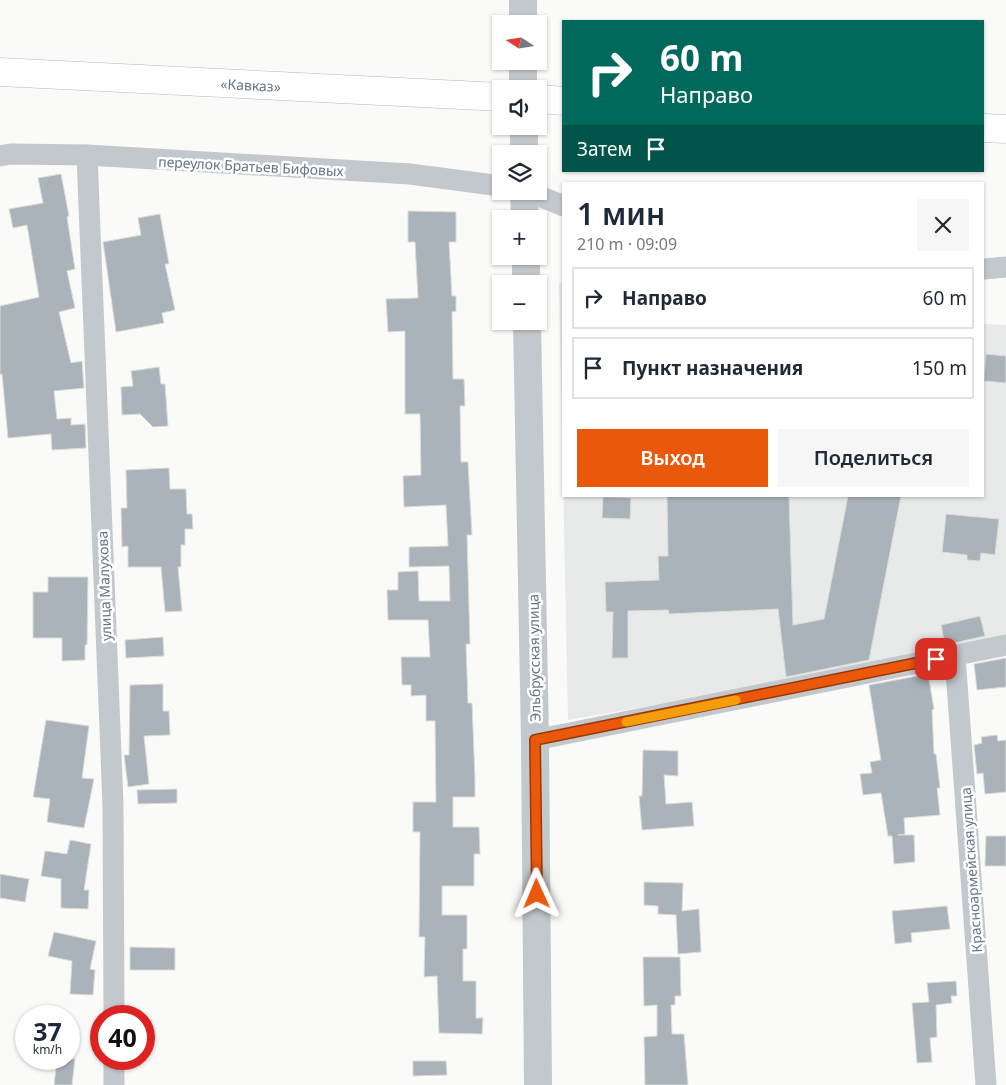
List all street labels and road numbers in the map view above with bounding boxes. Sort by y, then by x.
street label: «Кавказ» [220,74,281,96]
street label: переулок Братьев Бифовых [158,152,345,180]
street label: улица Малухова [93,531,115,641]
street label: Эльбрусская улица [523,594,545,722]
street label: Красноармейская улица [956,787,986,953]

